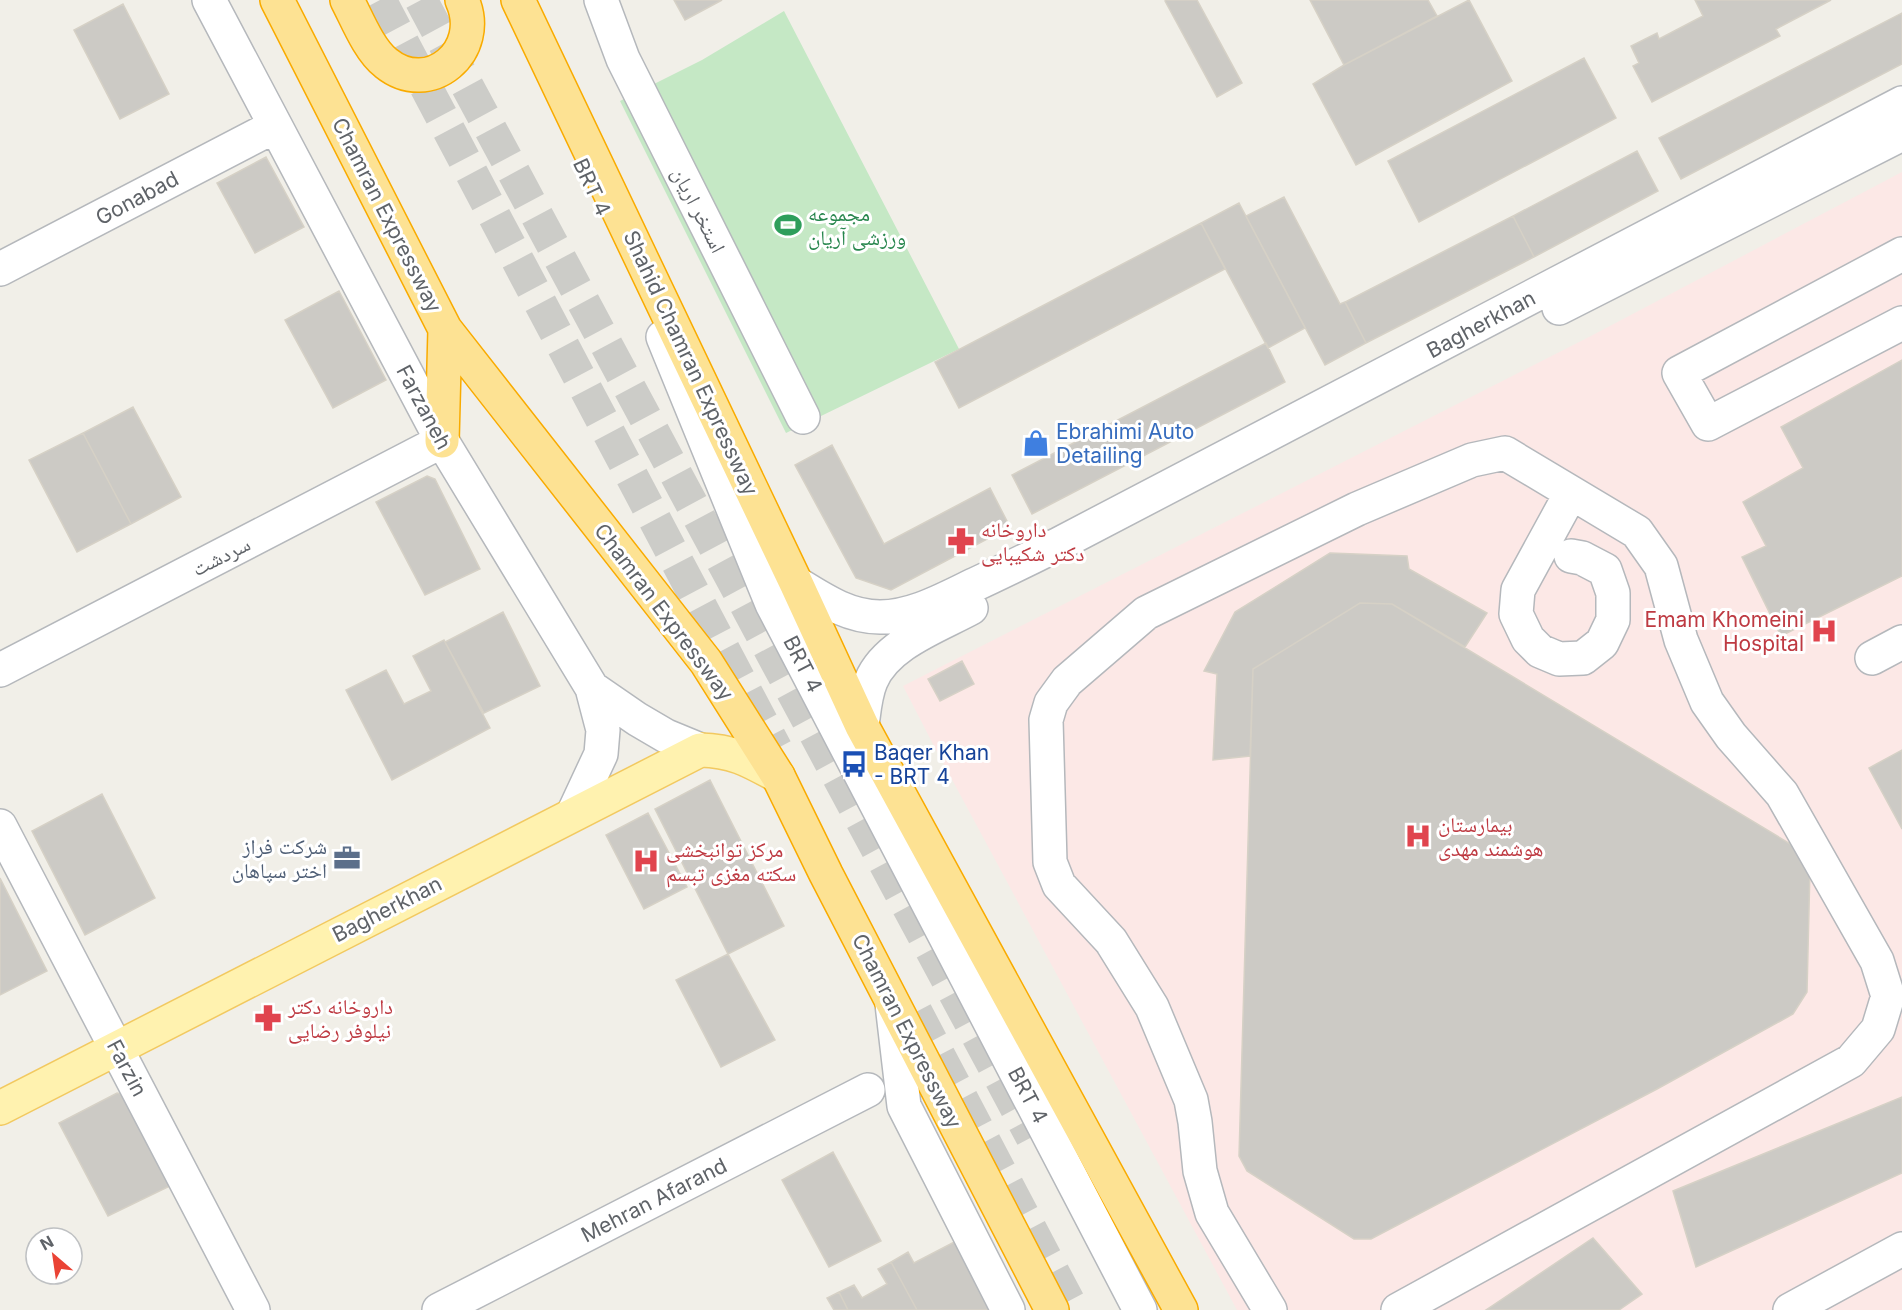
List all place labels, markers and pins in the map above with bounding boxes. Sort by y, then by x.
place label: مجموعه ورزشی آریان [808,201,906,251]
sports icon: مجموعه ورزشی آریان [773,210,803,240]
place label: Ebrahimi Auto Detailing [1056,419,1194,468]
shop icon: Ebrahimi Auto Detailing [1021,428,1051,458]
place label: داروخانه دکتر شکیبایی [981,517,1084,567]
pharmacy icon: داروخانه دکتر شکیبایی [946,526,976,556]
place label: Emam Khomeini Hospital [1645,607,1804,656]
hospital icon: Emam Khomeini Hospital [1809,616,1839,646]
place label: Baqer Khan - BRT 4 [874,740,989,789]
bus stop icon: Baqer Khan - BRT 4 [839,749,869,779]
place label: بیمارستان هوشمند مهدی [1438,812,1544,861]
hospital icon: بیمارستان هوشمند مهدی [1403,821,1433,851]
place label: شرکت فراز اختر سپاهان [232,834,327,883]
place label: مرکز توانبخشی سکته مغزی تبسم [666,837,796,888]
office icon: شرکت فراز اختر سپاهان [332,843,362,873]
hospital icon: مرکز توانبخشی سکته مغزی تبسم [631,846,661,876]
place label: داروخانه دکتر نیلوفر رضایی [287,994,393,1044]
pharmacy icon: داروخانه دکتر نیلوفر رضایی [253,1003,283,1033]

